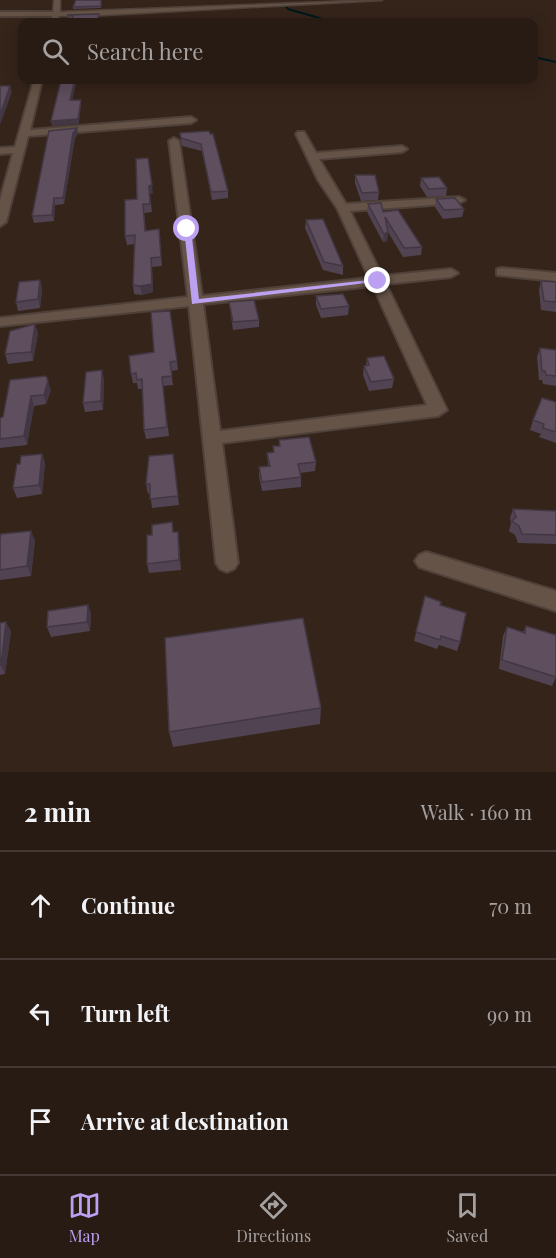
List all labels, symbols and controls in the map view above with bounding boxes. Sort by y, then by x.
search box [18,18,538,84]
icon: search [39,35,72,68]
text: Search here [87,36,203,66]
route start [173,215,199,241]
route end [364,267,390,293]
text: 2 min [24,794,91,829]
text: Walk · 160 m [421,798,532,825]
icon: ahead [24,889,57,922]
text: Continue [81,890,175,920]
text: 70 m [489,892,532,919]
icon: left [24,997,57,1030]
text: Turn left [81,998,170,1028]
text: 90 m [487,1000,532,1027]
icon: arrive [24,1105,57,1138]
text: Arrive at destination [81,1106,289,1136]
tab: Map [68,1189,101,1246]
tab: Directions [236,1189,311,1246]
tab: Saved [447,1189,488,1246]

